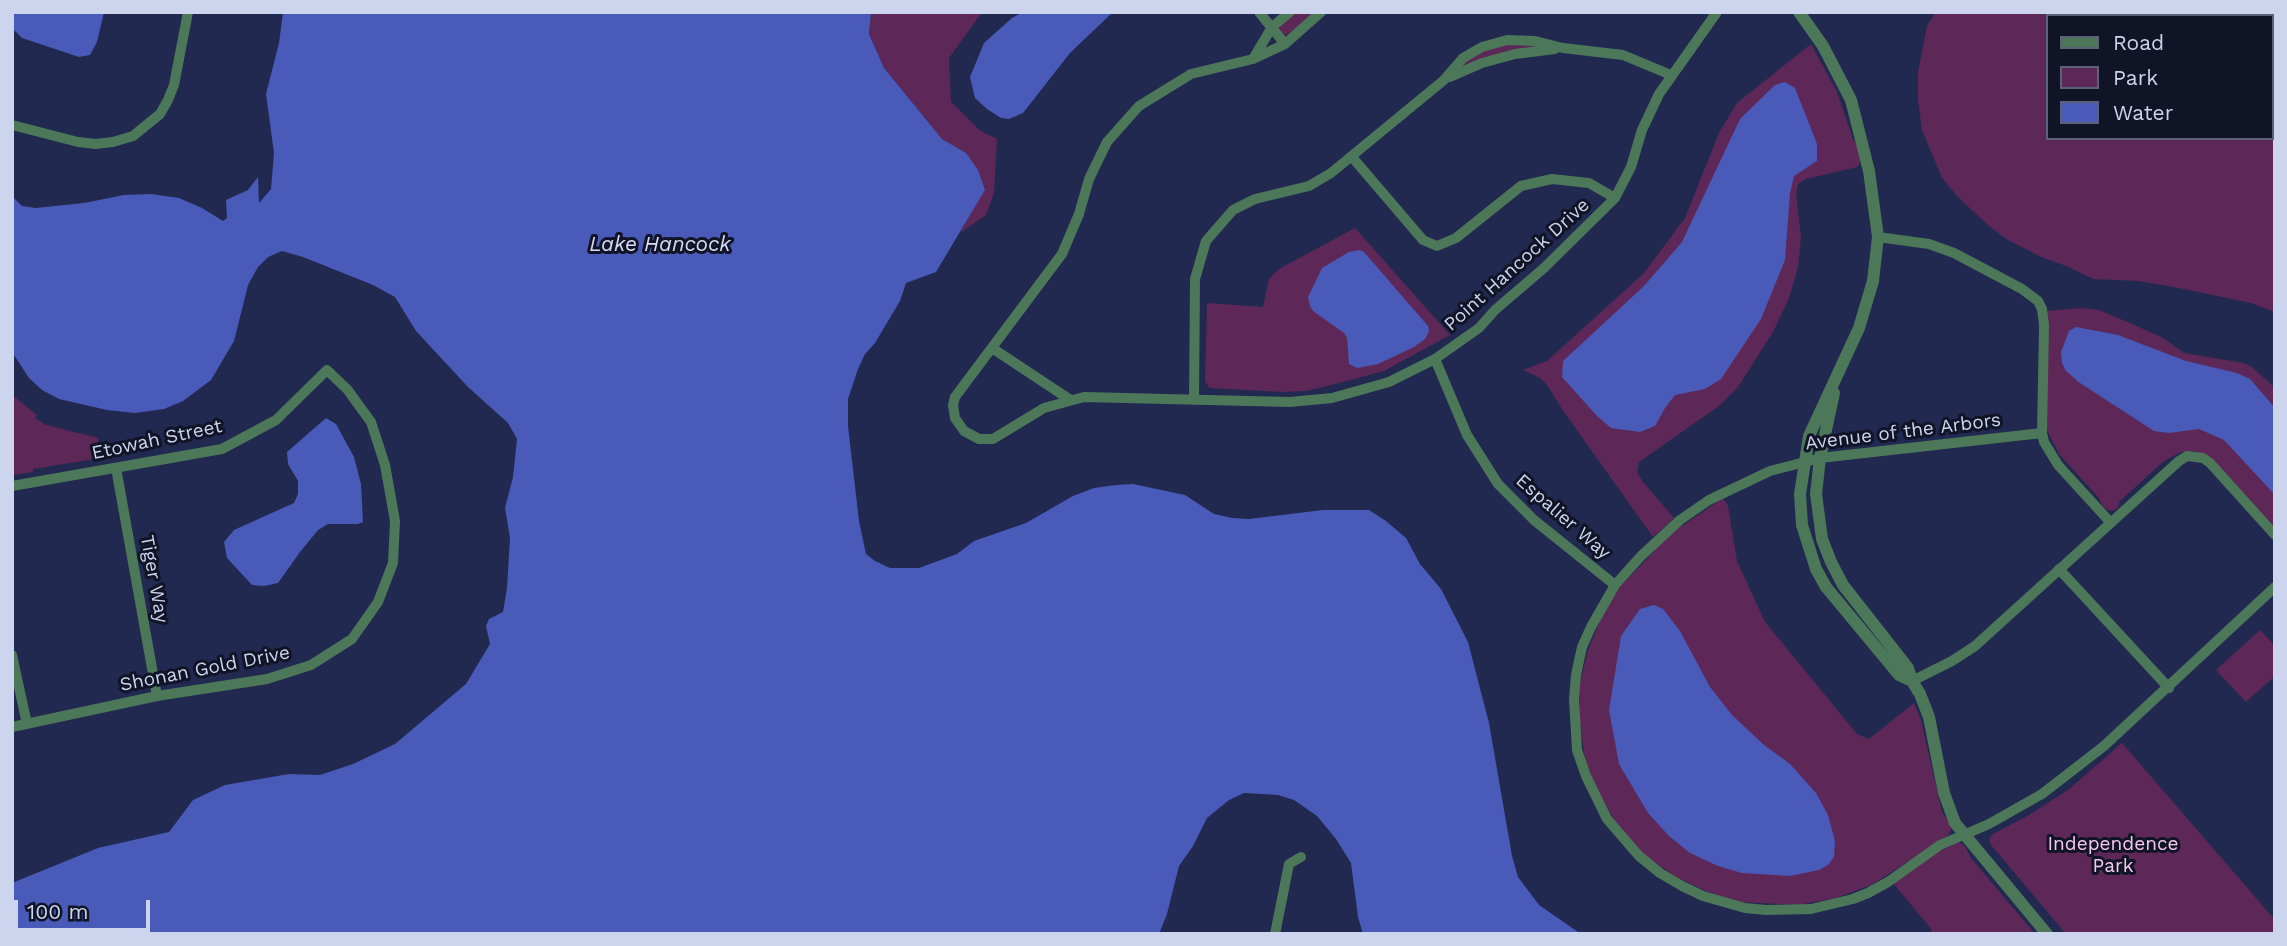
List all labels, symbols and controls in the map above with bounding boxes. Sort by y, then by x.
legend [2046,14,2273,140]
text: Road [2113,30,2164,55]
text: Park [2113,65,2158,90]
text: Water [2113,100,2173,125]
street label: Point Hancock Drive [1440,194,1594,336]
water label: Lake Hancock [589,232,731,258]
street label: Avenue of the Arbors [1804,409,2002,455]
street label: Etowah Street [90,415,224,465]
street label: Espalier Way [1511,470,1615,564]
street label: Tiger Way [135,533,173,625]
street label: Shonan Gold Drive [118,641,292,697]
park label: Independence Park [2047,833,2179,877]
scale bar [18,886,154,930]
text: 100 m [27,899,89,924]

